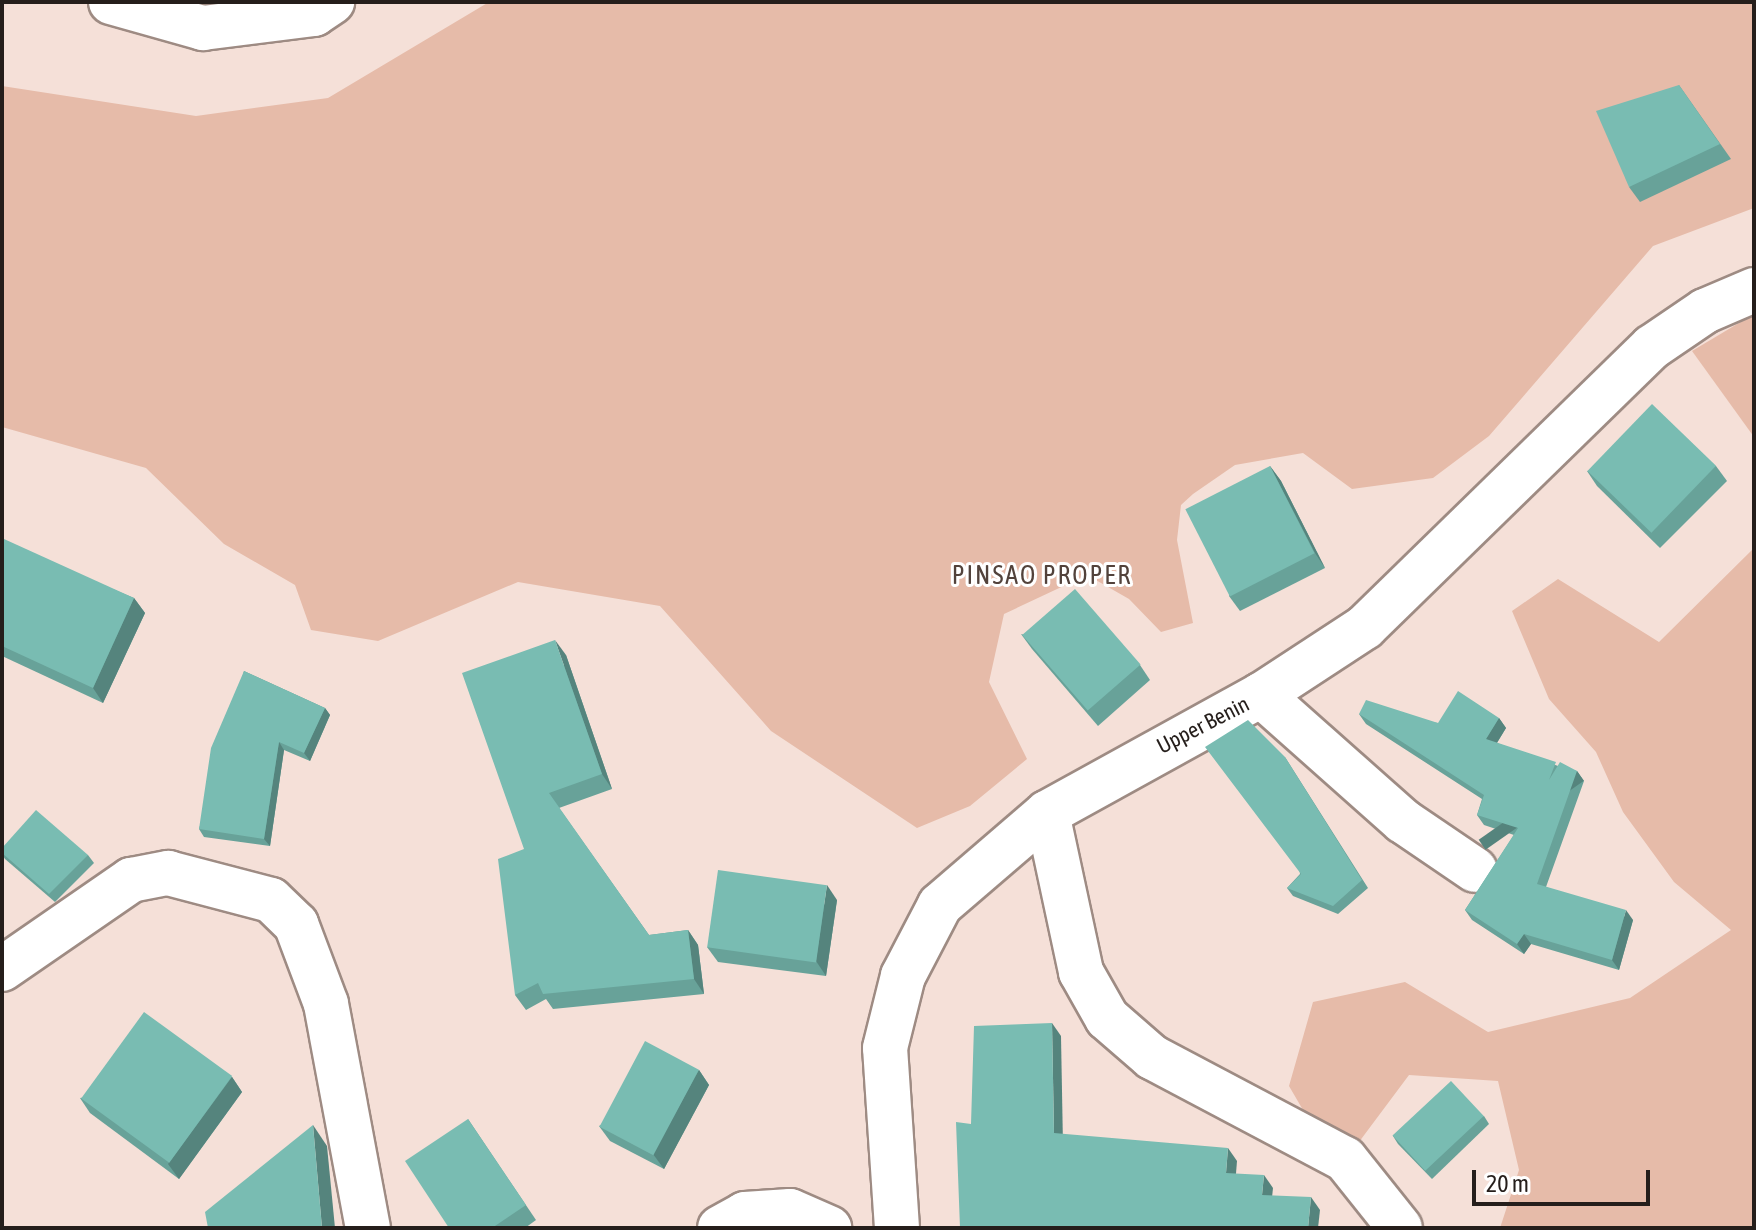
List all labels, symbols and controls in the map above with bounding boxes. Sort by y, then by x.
district label: PINSAO PROPER [952,560,1132,592]
street label: Upper Benin [1152,691,1254,759]
scale bar [1476,1154,1654,1204]
text: 20 m [1486,1170,1529,1197]

